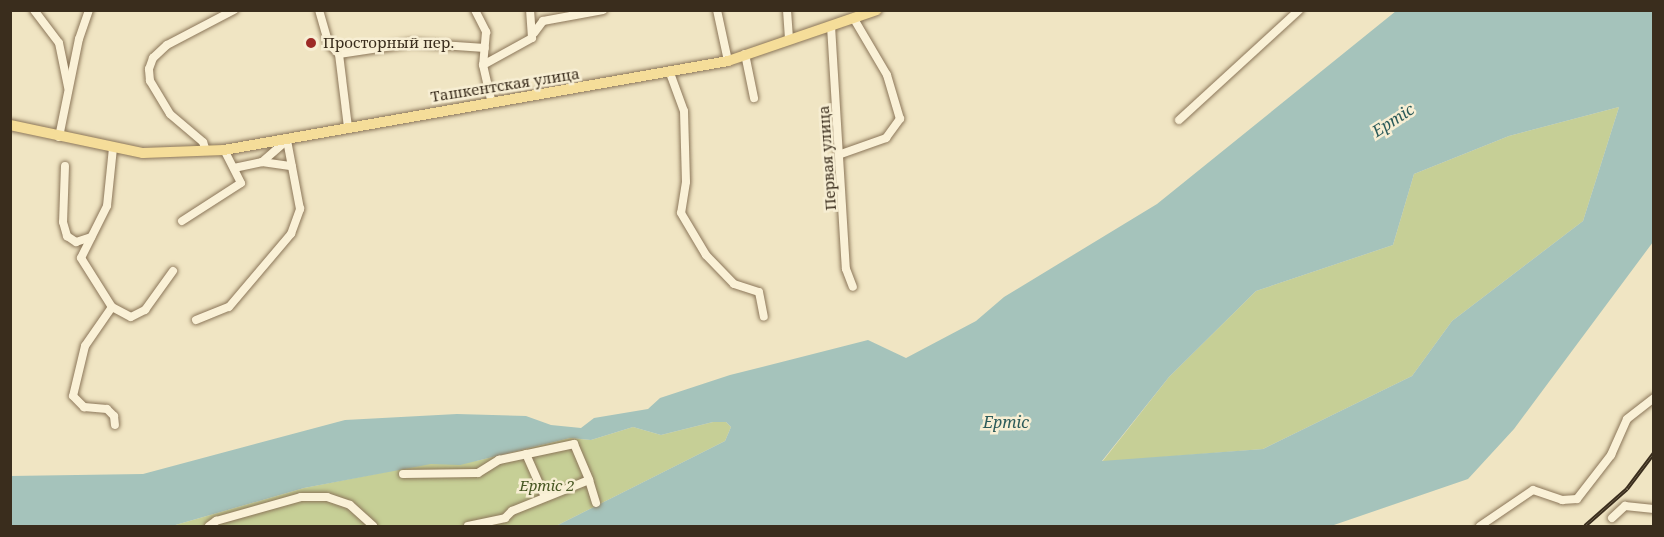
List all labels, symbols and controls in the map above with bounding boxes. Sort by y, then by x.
place label: Просторный пер. [323,34,454,52]
marker: Просторный пер. [304,36,318,50]
street label: Ташкентская улица [429,64,581,106]
water label: Ертіс [1368,99,1418,141]
street label: Первая улица [814,105,840,211]
water label: Ертіс [983,412,1029,432]
park label: Ертіс 2 [519,477,575,495]

